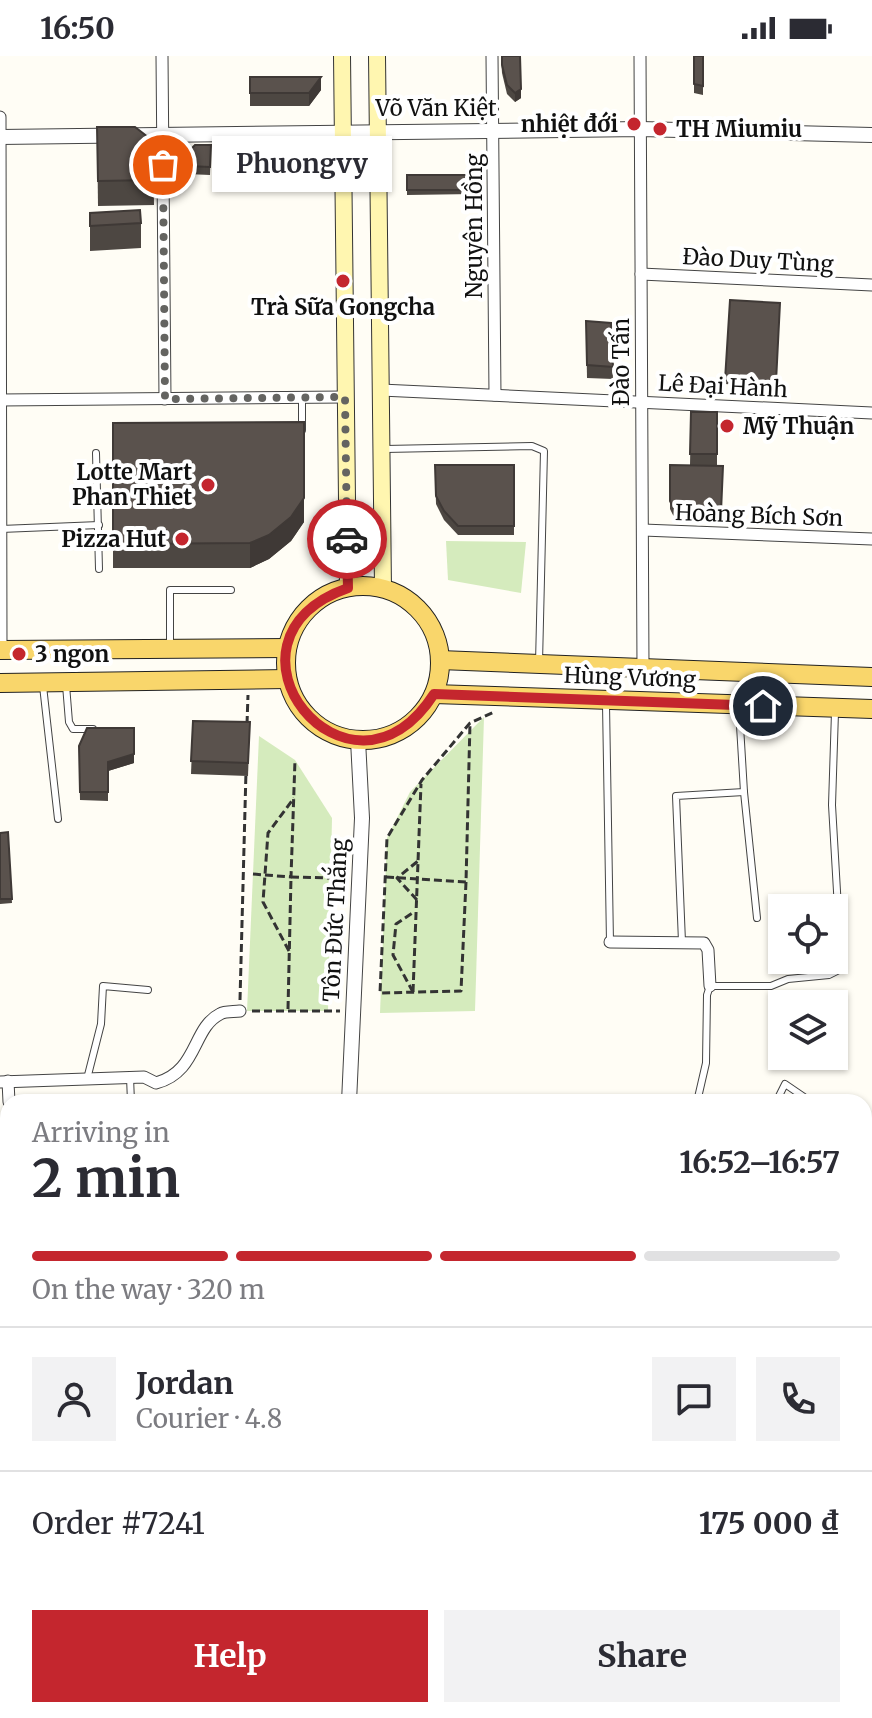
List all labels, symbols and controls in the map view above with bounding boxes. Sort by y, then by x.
text: 16:50 [40,9,115,47]
street label: Võ Văn Kiệt [375,94,497,122]
place label: nhiệt đới [521,110,618,138]
marker: nhiệt đới [625,115,643,133]
place label: TH Miumiu [676,115,802,143]
marker: TH Miumiu [651,120,669,138]
pin [129,131,197,199]
callout: Phuongvy [211,137,391,193]
icon: bag [141,143,185,187]
text: Phuongvy [236,147,368,180]
street label: Nguyên Hồng [460,153,488,299]
street label: Đào Duy Tùng [682,242,834,278]
marker: Trà Sữa Gongcha [334,272,352,290]
place label: Trà Sữa Gongcha [251,293,435,321]
street label: Đào Tấn [607,318,635,406]
street label: Lê Đại Hành [657,369,789,403]
place label: Mỹ Thuận [743,412,854,440]
marker: Mỹ Thuận [718,417,736,435]
place label: Lotte Mart Phan Thiet [72,458,192,511]
marker: Lotte Mart Phan Thiet [199,476,217,494]
street label: Hoàng Bích Sơn [674,498,844,532]
courier [307,499,387,579]
icon: car [325,517,369,561]
place label: Pizza Hut [61,525,166,553]
marker: Pizza Hut [173,530,191,548]
place label: 3 ngon [35,640,109,668]
marker: 3 ngon [10,645,28,663]
street label: Hùng Vương [563,661,697,693]
pin [729,672,797,740]
icon: home [741,684,785,728]
street label: Tôn Đức Thắng [314,837,353,1003]
map controls [768,894,848,1070]
button: locate [768,894,848,974]
button: layers [768,990,848,1070]
text: Arriving in [32,1116,170,1149]
text: 16:52–16:57 [679,1143,840,1181]
text: 2 min [32,1146,180,1211]
text: On the way · 320 m [32,1273,265,1306]
button: person [32,1357,116,1441]
button: chat [652,1357,736,1441]
button: phone [756,1357,840,1441]
text: Jordan [136,1364,234,1402]
text: Courier · 4.8 [136,1402,282,1435]
text: Order #7241 [32,1504,205,1542]
text: 175 000 ₫ [699,1504,840,1542]
button: Help [32,1610,428,1702]
button: Share [444,1610,840,1702]

